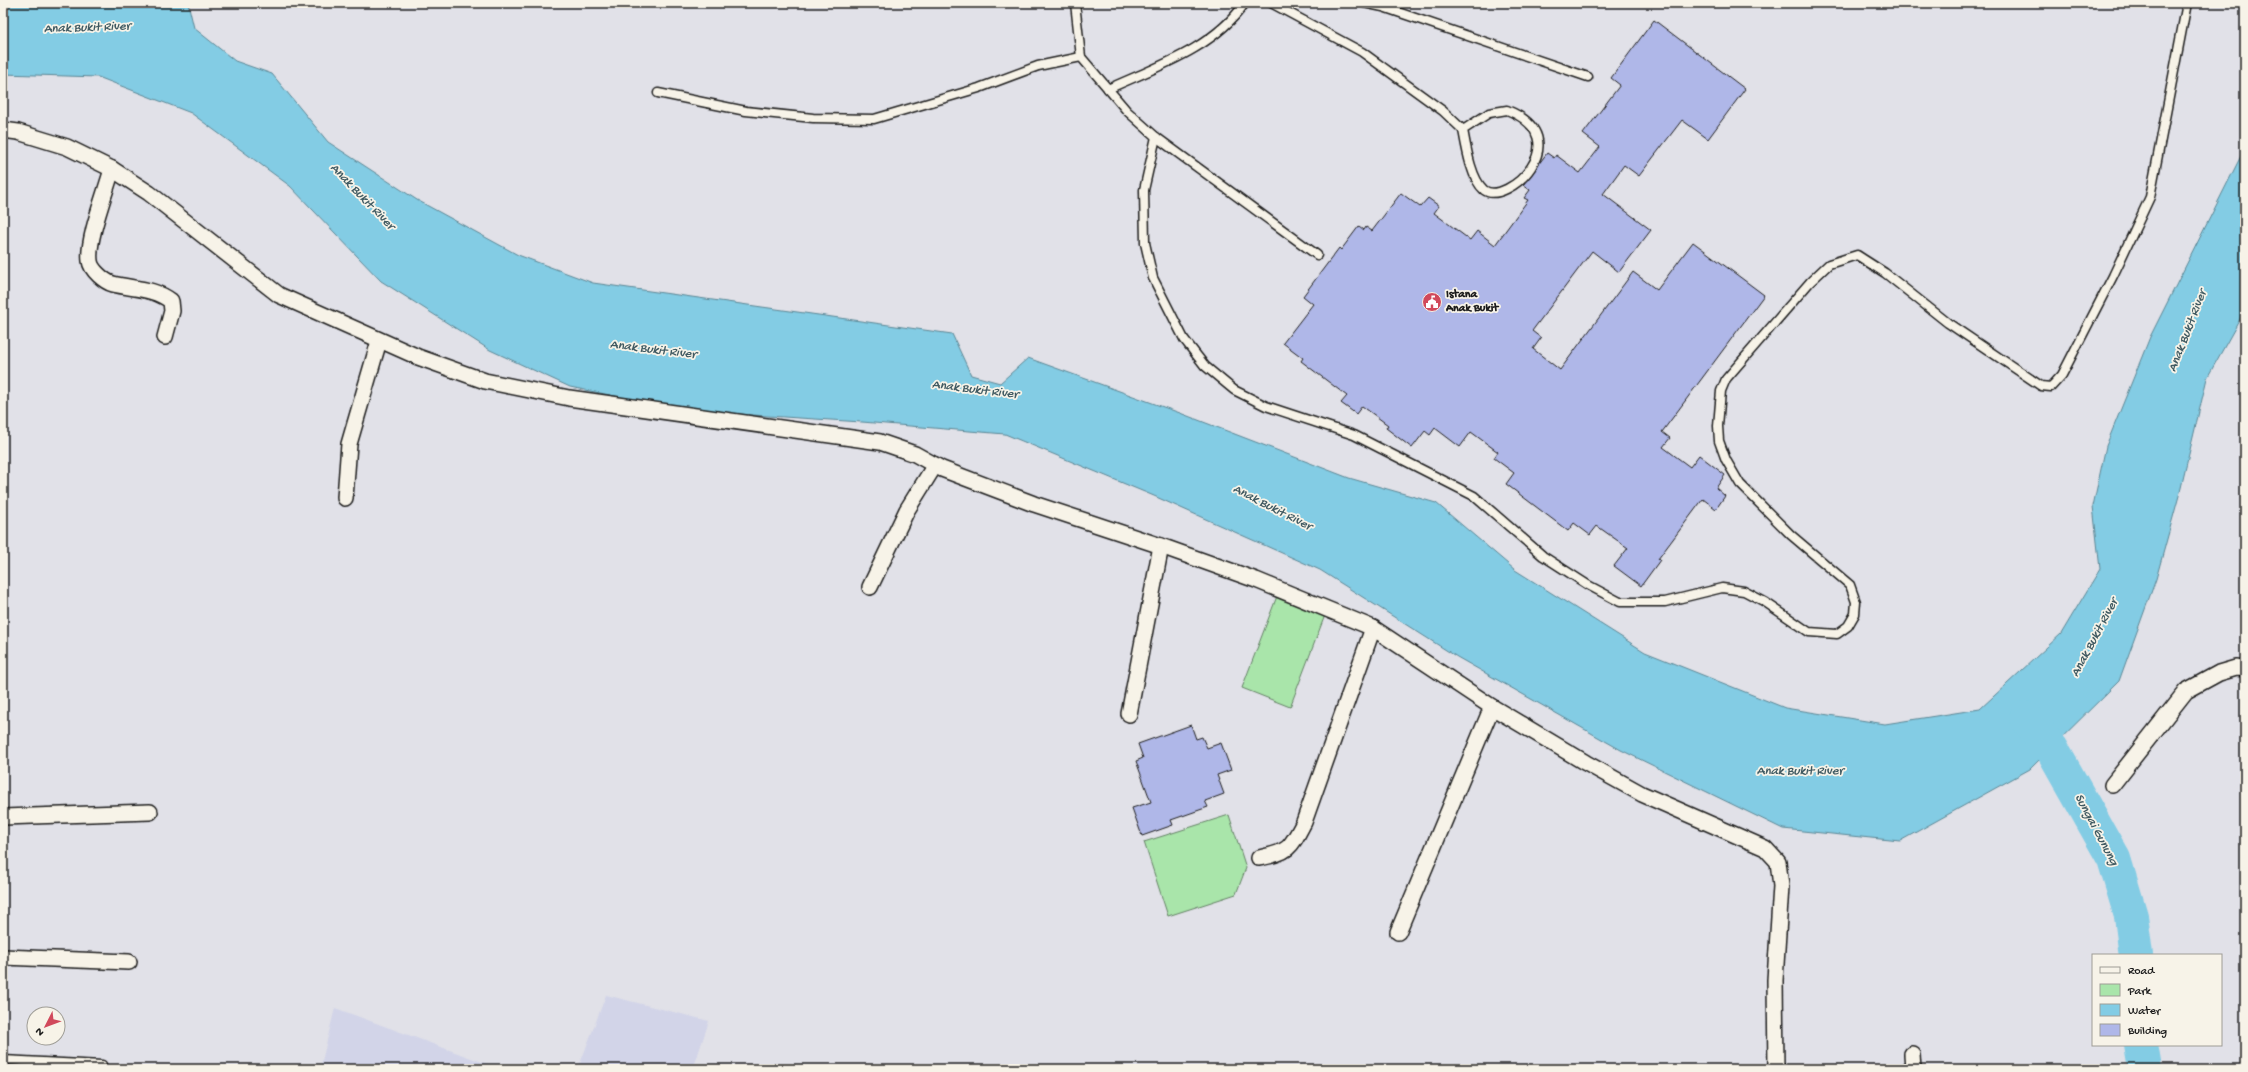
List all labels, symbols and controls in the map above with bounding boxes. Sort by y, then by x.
water label: Anak Bukit River [44,19,133,37]
water label: Anak Bukit River [327,161,399,235]
water label: Anak Bukit River [2166,286,2211,374]
place label: Istana Anak Bukit [1445,288,1499,316]
public building icon: Istana Anak Bukit [1421,291,1443,313]
water label: Anak Bukit River [609,337,699,363]
water label: Anak Bukit River [931,377,1021,403]
water label: Anak Bukit River [1230,482,1316,535]
water label: Anak Bukit River [2068,594,2123,680]
water label: Anak Bukit River [1757,764,1846,779]
water label: Sungai Gunung [2071,792,2122,870]
legend [2092,954,2222,1046]
text: Road [2128,965,2155,979]
text: Park [2127,985,2153,999]
text: Water [2128,1005,2162,1019]
north arrow [26,1006,66,1046]
text: N [33,1025,47,1038]
text: Building [2127,1025,2167,1039]

